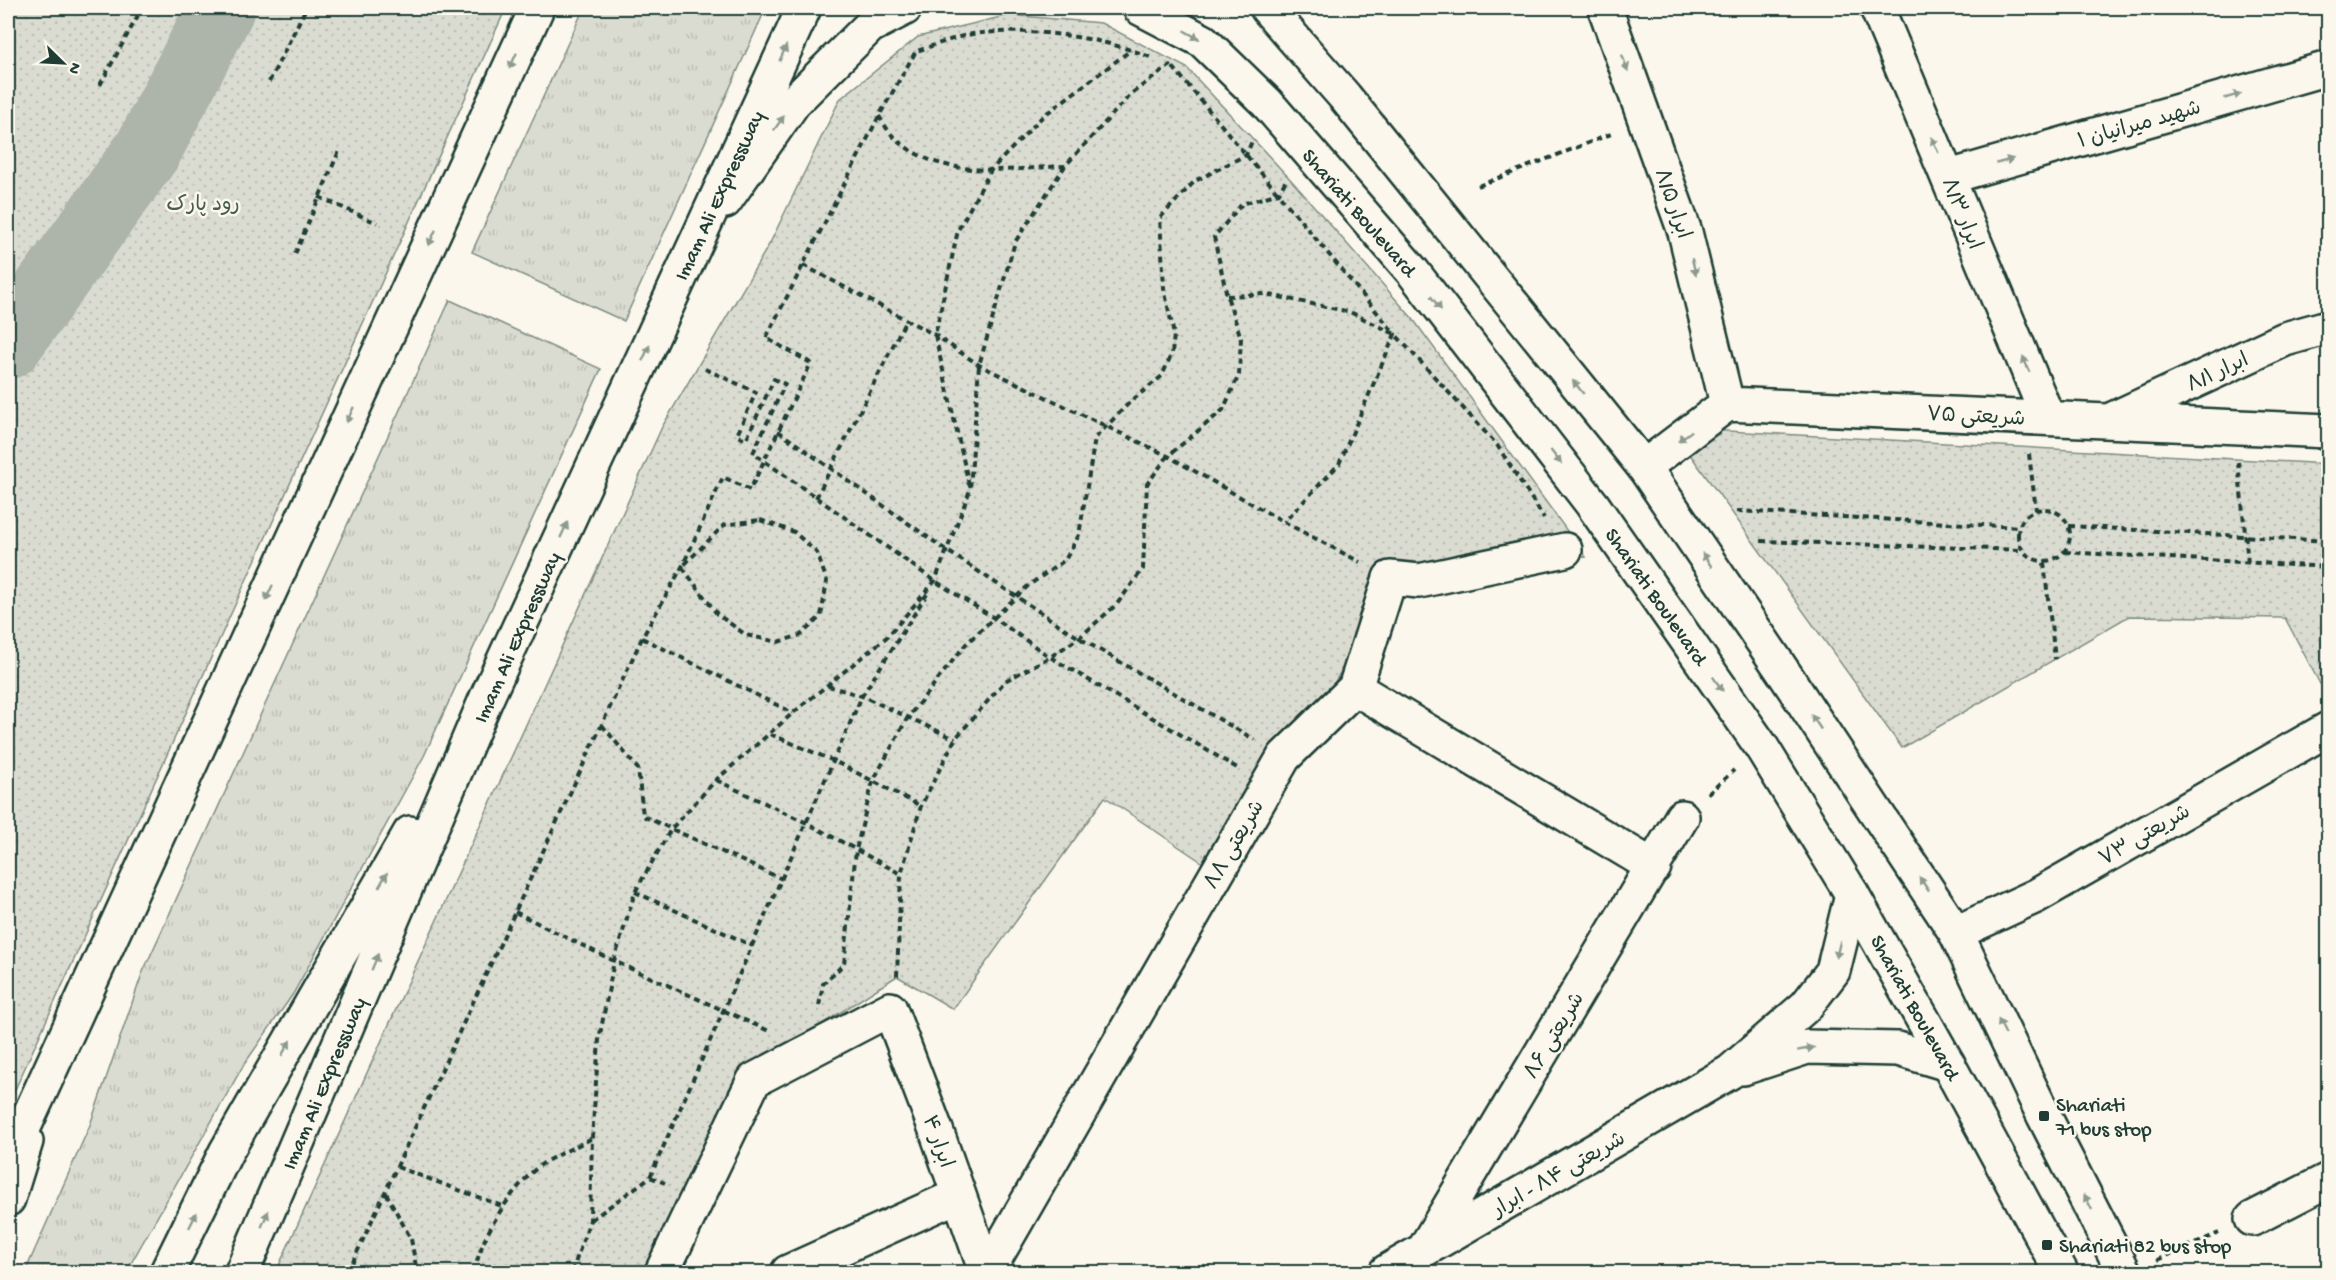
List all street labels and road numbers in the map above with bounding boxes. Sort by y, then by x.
street label: شهید میرانیان ۱ [2075,97,2204,156]
street label: Imam Ali Expressway [671,108,771,285]
street label: Shariati Boulevard [1295,145,1421,285]
street label: ابرار ۸/۵ [1647,166,1694,242]
street label: ابرار ۸/۳ [1934,175,1985,254]
street label: ابرار ۸/۱ [2183,349,2253,399]
street label: شریعتی ۷۵ [1926,403,2026,434]
street label: Shariati Boulevard [1597,524,1712,673]
street label: Imam Ali Expressway [470,549,568,728]
street label: شریعتی ۸۸ [1200,797,1272,895]
street label: شریعتی ۷۳ [2096,801,2196,873]
street label: Shariati Boulevard [1863,932,1964,1087]
street label: شریعتی ۸۶ [1520,989,1592,1085]
street label: Imam Ali Expressway [279,995,374,1174]
street label: ابرار ۴ [915,1113,957,1172]
street label: شریعتی ۸۴ - ابرار [1487,1128,1631,1225]

